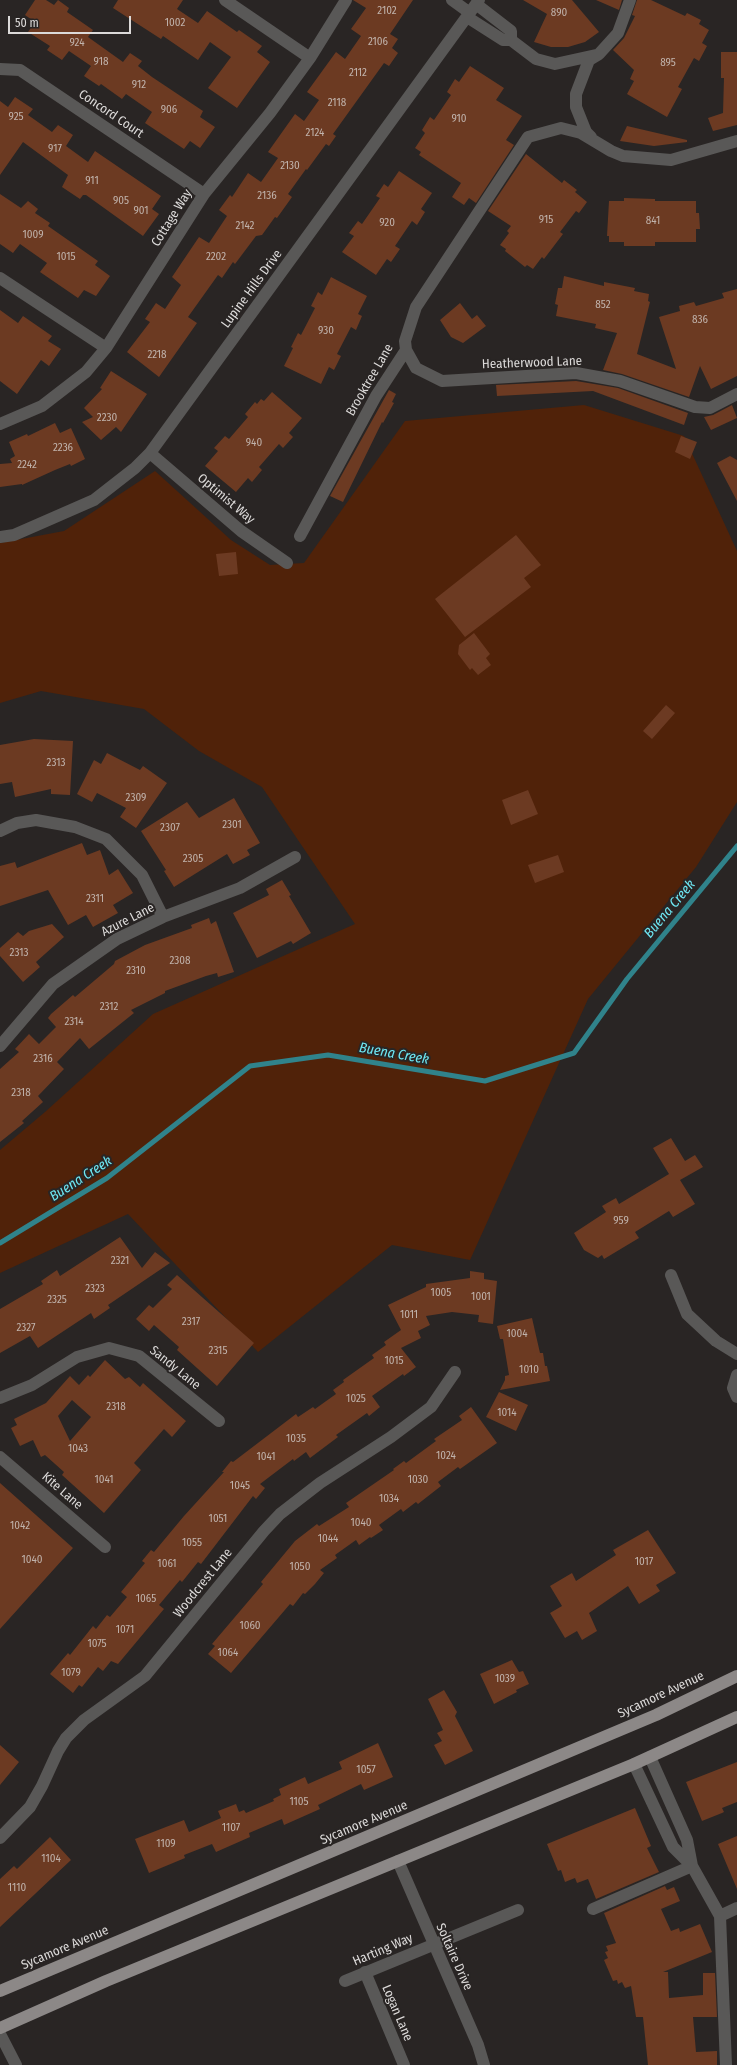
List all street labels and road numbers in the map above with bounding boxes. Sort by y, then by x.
street label: Concord Court [75,87,147,141]
street label: Cottage Way [148,187,196,249]
street label: Lupine Hills Drive [218,247,286,331]
street label: Brooktree Lane [343,341,397,419]
street label: Heatherwood Lane [482,353,582,373]
street label: Optimist Way [194,471,258,527]
street label: Azure Lane [99,900,157,940]
street label: Sandy Lane [146,1343,204,1393]
street label: Kite Lane [38,1469,86,1513]
street label: Woodcrest Lane [170,1545,236,1621]
street label: Sycamore Avenue [615,1668,707,1722]
street label: Sycamore Avenue [318,1798,410,1848]
street label: Soltaire Drive [432,1921,476,1993]
street label: Sycamore Avenue [19,1923,111,1973]
street label: Harting Way [351,1930,415,1970]
street label: Logan Lane [378,1982,416,2044]

